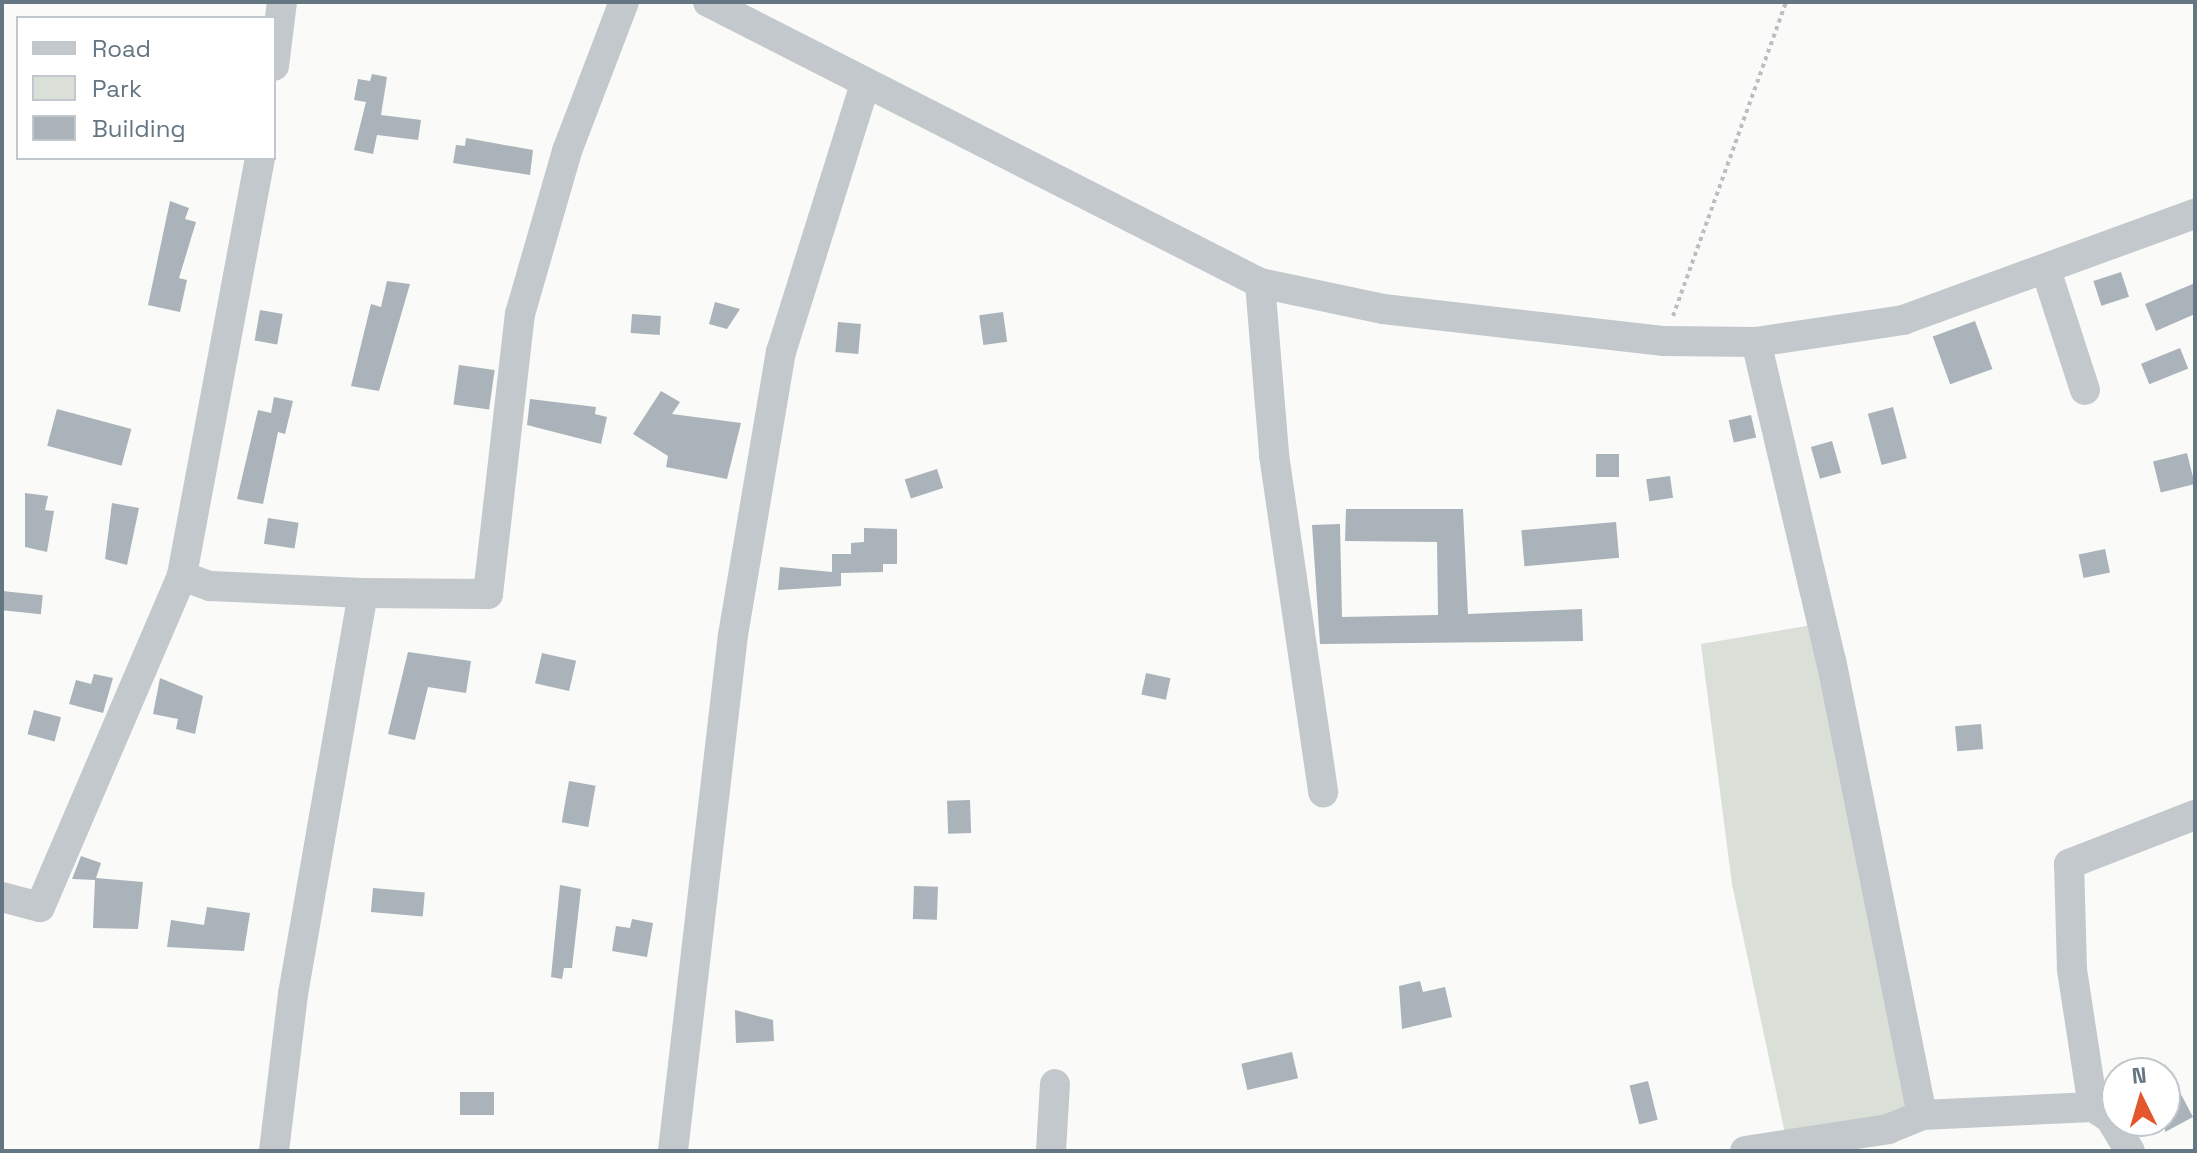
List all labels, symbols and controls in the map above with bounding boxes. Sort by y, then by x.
legend [16,16,276,160]
text: Road [92,33,151,64]
text: Park [92,73,142,104]
text: Building [92,113,186,144]
north arrow [2101,1057,2181,1137]
text: N [2131,1060,2148,1090]

